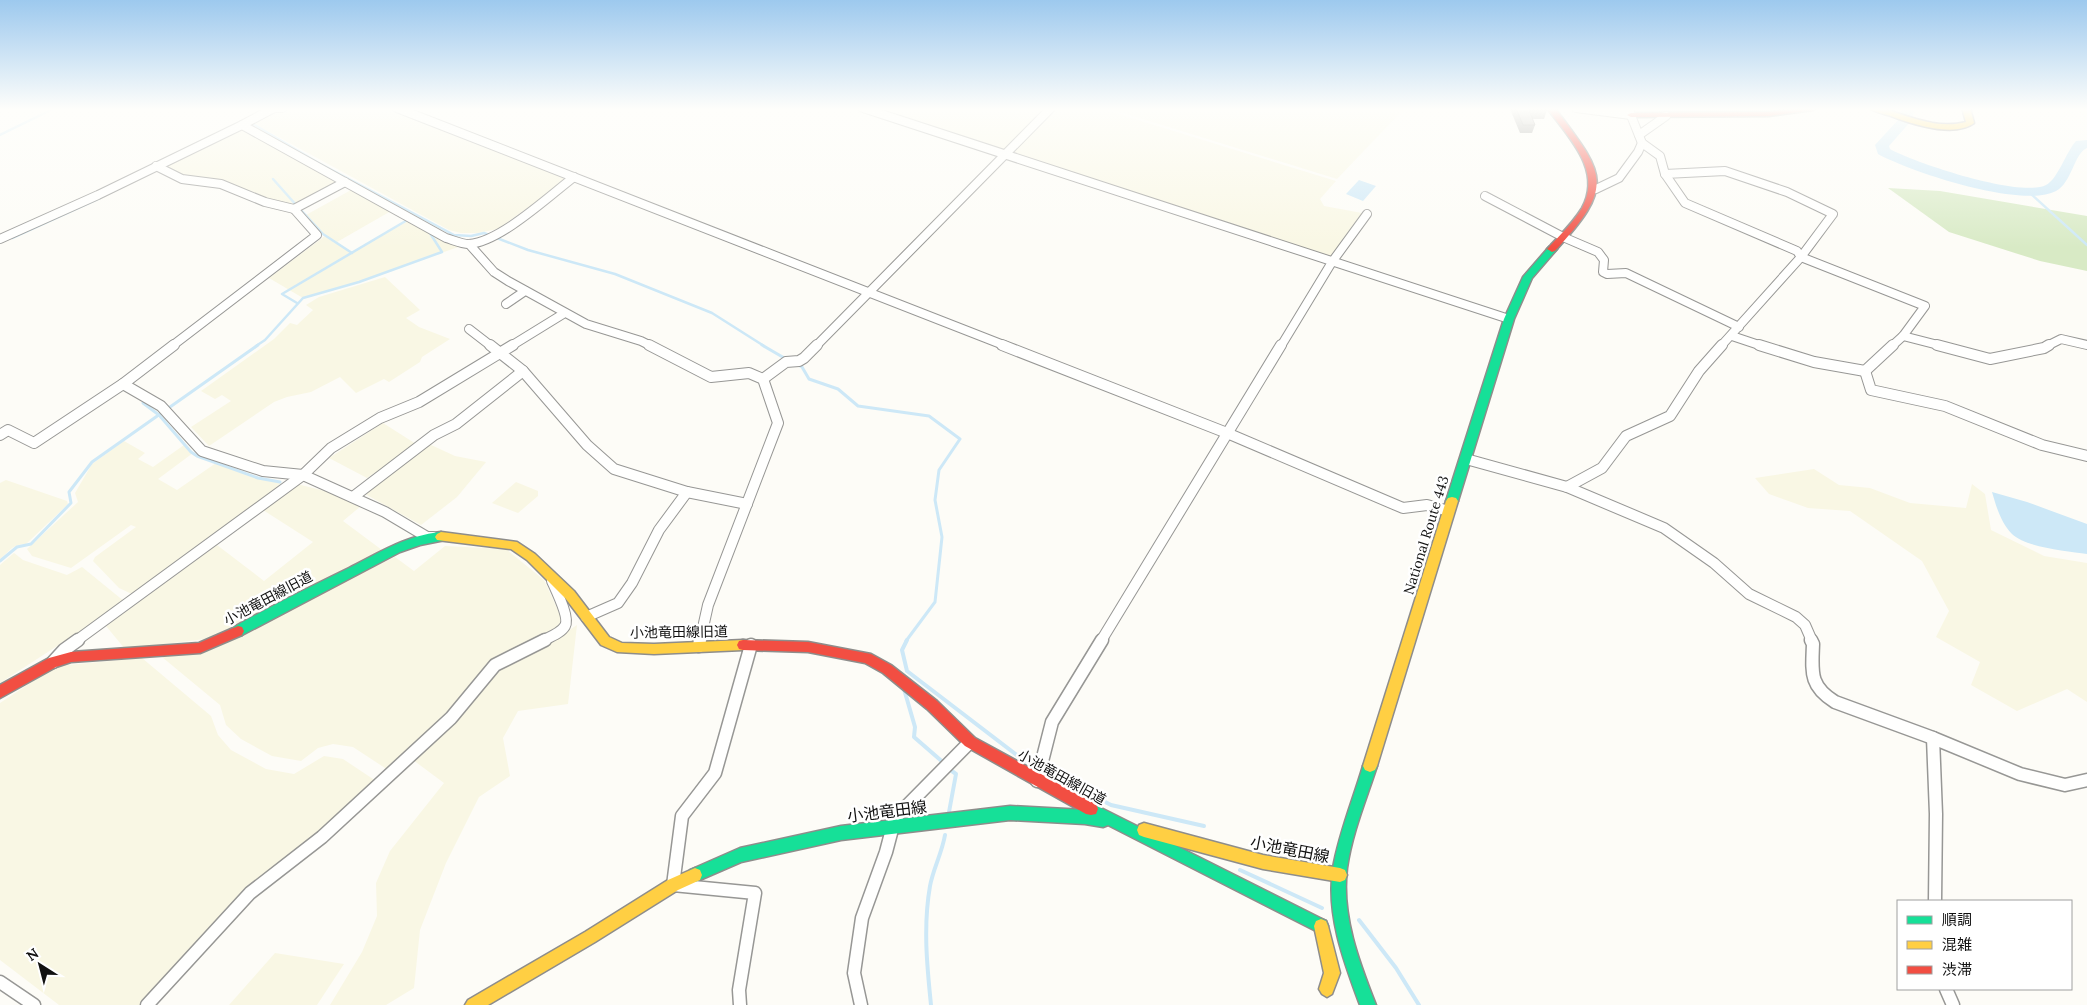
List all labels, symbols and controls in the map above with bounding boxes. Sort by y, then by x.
street label: National Route 443 [1399,473,1453,597]
street label: 小池竜田線旧道 [221,567,315,629]
street label: 小池竜田線旧道 [630,622,728,642]
street label: 小池竜田線旧道 [1015,745,1109,809]
street label: 小池竜田線 [846,796,928,826]
street label: 小池竜田線 [1249,832,1331,866]
legend [1897,900,2072,990]
text: 順調 [1942,910,1972,929]
text: 混雑 [1942,935,1972,954]
north arrow [15,940,65,990]
text: N [23,944,42,965]
text: 渋滞 [1942,960,1972,979]

